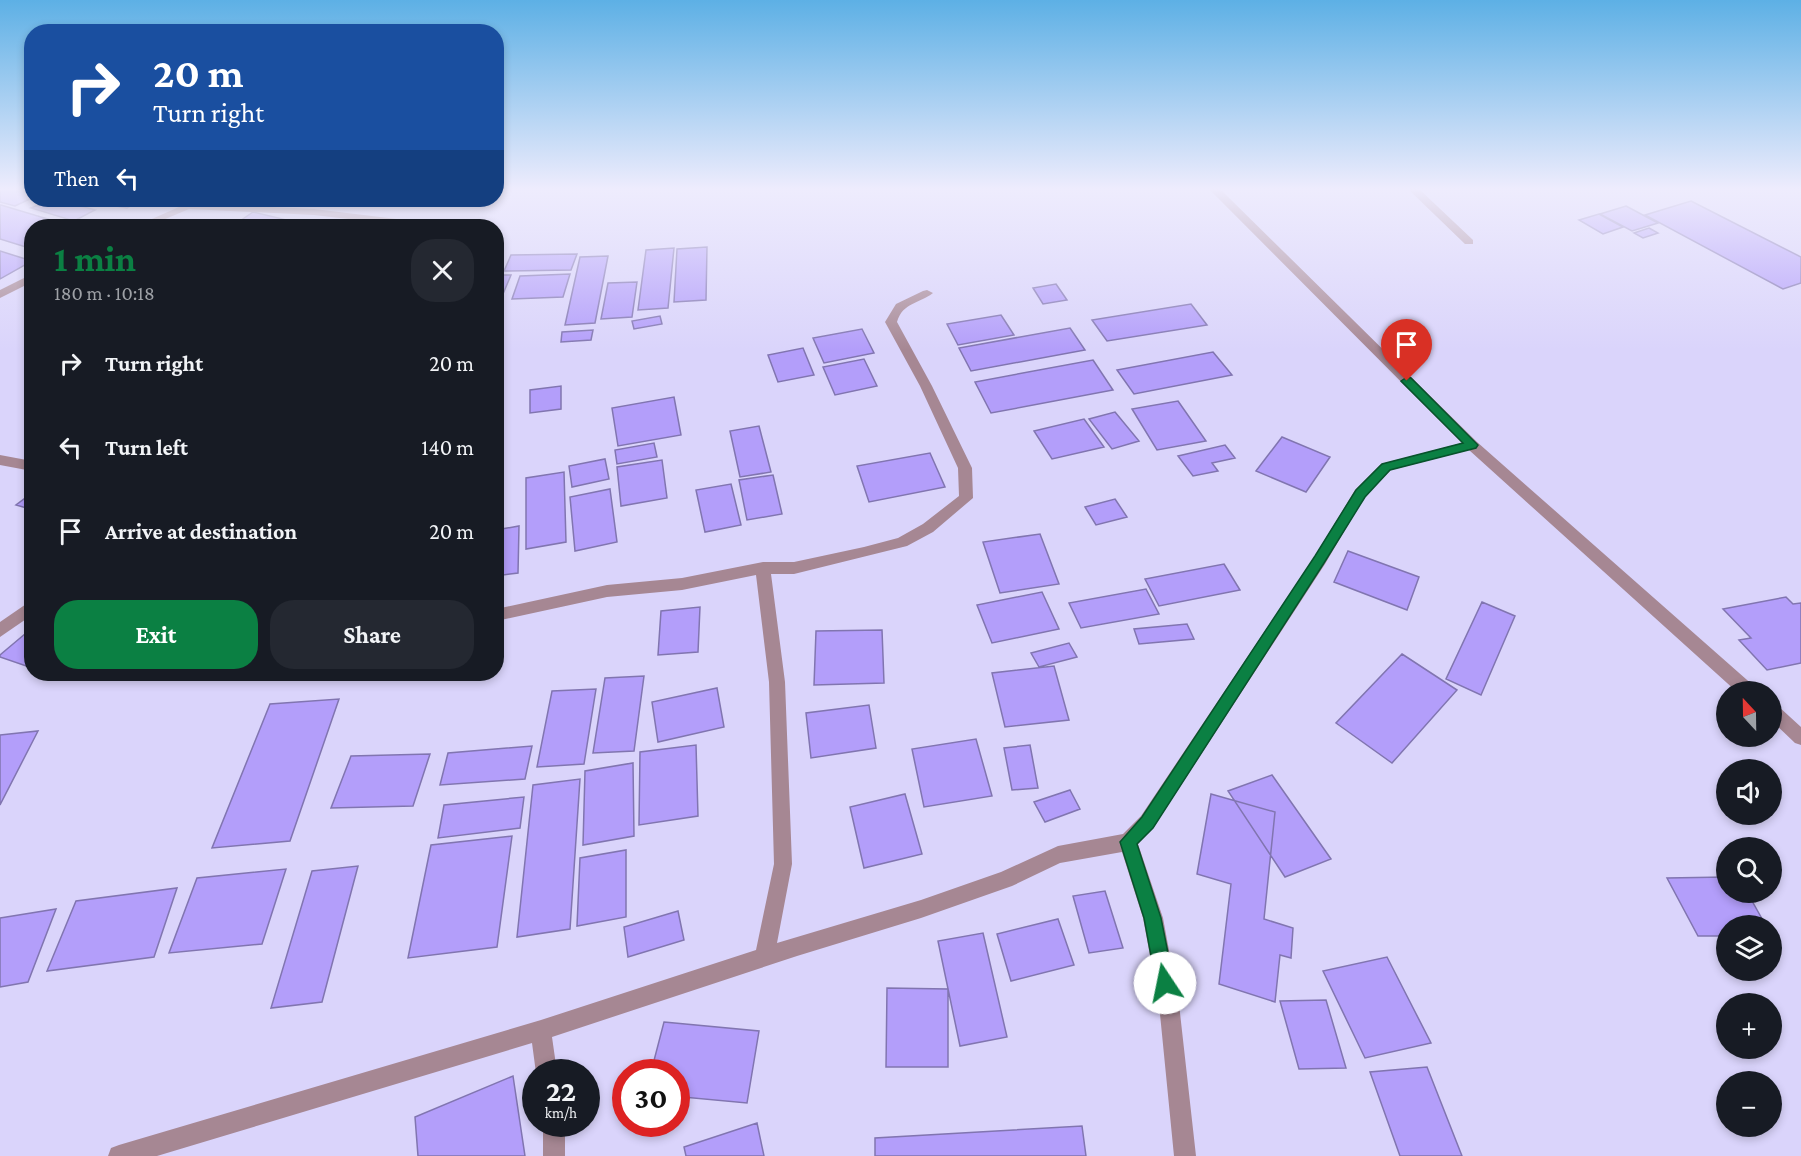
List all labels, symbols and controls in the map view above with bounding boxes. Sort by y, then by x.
icon: right [54,48,132,126]
text: 20 m [153,49,244,96]
text: Turn right [153,98,264,128]
icon: left [111,162,144,195]
text: Then [54,166,99,191]
text: 1 min [54,239,136,279]
button: close [411,239,474,302]
text: 180 m · 10:18 [54,282,155,304]
pin [1381,319,1432,381]
icon: arrive [1390,328,1423,361]
icon: right [54,347,87,380]
text: Turn right [105,351,203,376]
text: 20 m [429,351,474,376]
icon: left [54,431,87,464]
text: Turn left [105,435,188,460]
text: 140 m [421,435,474,460]
icon: arrive [54,515,87,548]
text: Arrive at destination [105,519,297,544]
text: 20 m [429,519,474,544]
button: Exit [54,600,258,669]
button: Share [270,600,474,669]
north arrow [1716,681,1782,747]
map controls [1716,681,1782,1137]
button: sound [1716,759,1782,825]
button: search [1716,837,1782,903]
button: layers [1716,915,1782,981]
position arrow [1133,951,1197,1015]
button: + [1716,993,1782,1059]
speed limit sign: 30 [612,1059,690,1137]
button: − [1716,1071,1782,1137]
text: 22 [546,1074,576,1107]
text: km/h [545,1105,577,1121]

